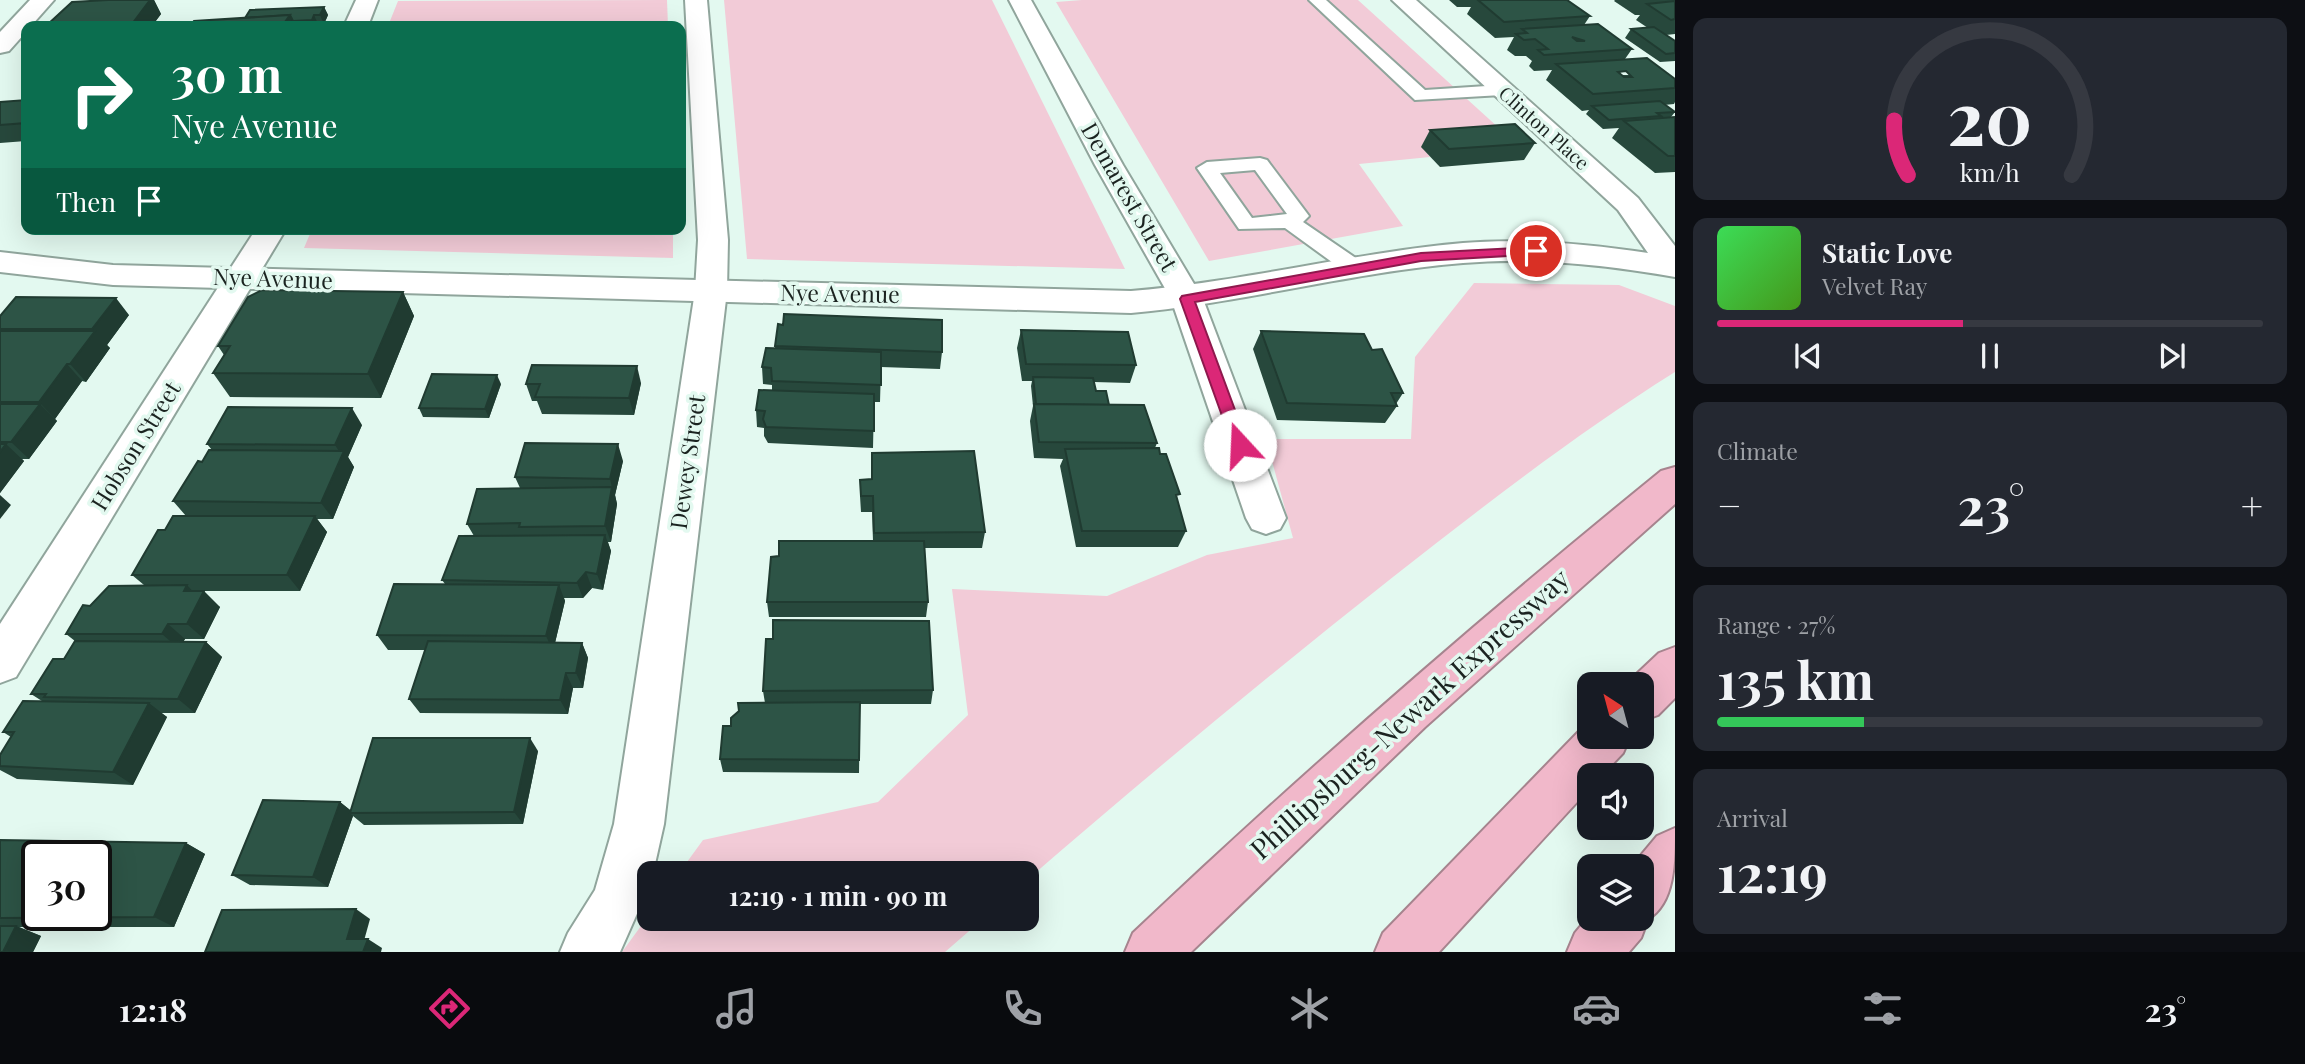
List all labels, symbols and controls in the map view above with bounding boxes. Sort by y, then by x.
text: 30 m [171,40,282,105]
icon: right [56,49,147,140]
text: 20 [1947,66,2033,163]
street label: Clinton Place [1494,80,1595,175]
text: Nye Avenue [171,103,338,146]
street label: Demarest Street [1075,116,1186,277]
text: km/h [1960,155,2020,188]
icon: arrive [130,182,168,220]
text: Then [56,184,116,219]
pin [1506,221,1566,281]
icon: arrive [1517,232,1555,270]
text: Static Love [1822,235,1952,270]
street label: Nye Avenue [213,260,333,295]
text: Velvet Ray [1822,270,1927,301]
street label: Nye Avenue [780,276,900,309]
icon: previous [1789,337,1827,375]
icon: pause [1971,337,2009,375]
icon: next [2153,337,2191,375]
street label: Hobson Street [83,374,187,516]
street label: Dewey Street [662,392,711,531]
position arrow [1203,408,1277,482]
text: Climate [1717,435,1798,466]
text: 23° [1958,470,2025,539]
text: − [1717,479,1742,530]
text: + [2241,479,2263,530]
street label: Phillipsburg-Newark Expressway [1241,559,1577,866]
text: Range · 27% [1717,609,1835,640]
text: 135 km [1717,644,1874,713]
north arrow [1577,672,1654,749]
map controls [1577,672,1654,931]
button: sound [1577,763,1654,840]
text: Arrival [1717,802,1788,833]
text: 12:19 [1717,837,1828,906]
speed limit sign: 30 [21,840,112,931]
button: layers [1577,854,1654,931]
text: 12:19 · 1 min · 90 m [729,878,947,913]
icon: directions [425,984,474,1033]
icon: music [712,984,761,1033]
icon: phone [998,984,1047,1033]
icon: climate [1285,984,1334,1033]
icon: car [1572,984,1621,1033]
icon: filters [1858,984,1907,1033]
text: 12:18 [119,987,187,1030]
text: 23° [2145,987,2186,1030]

